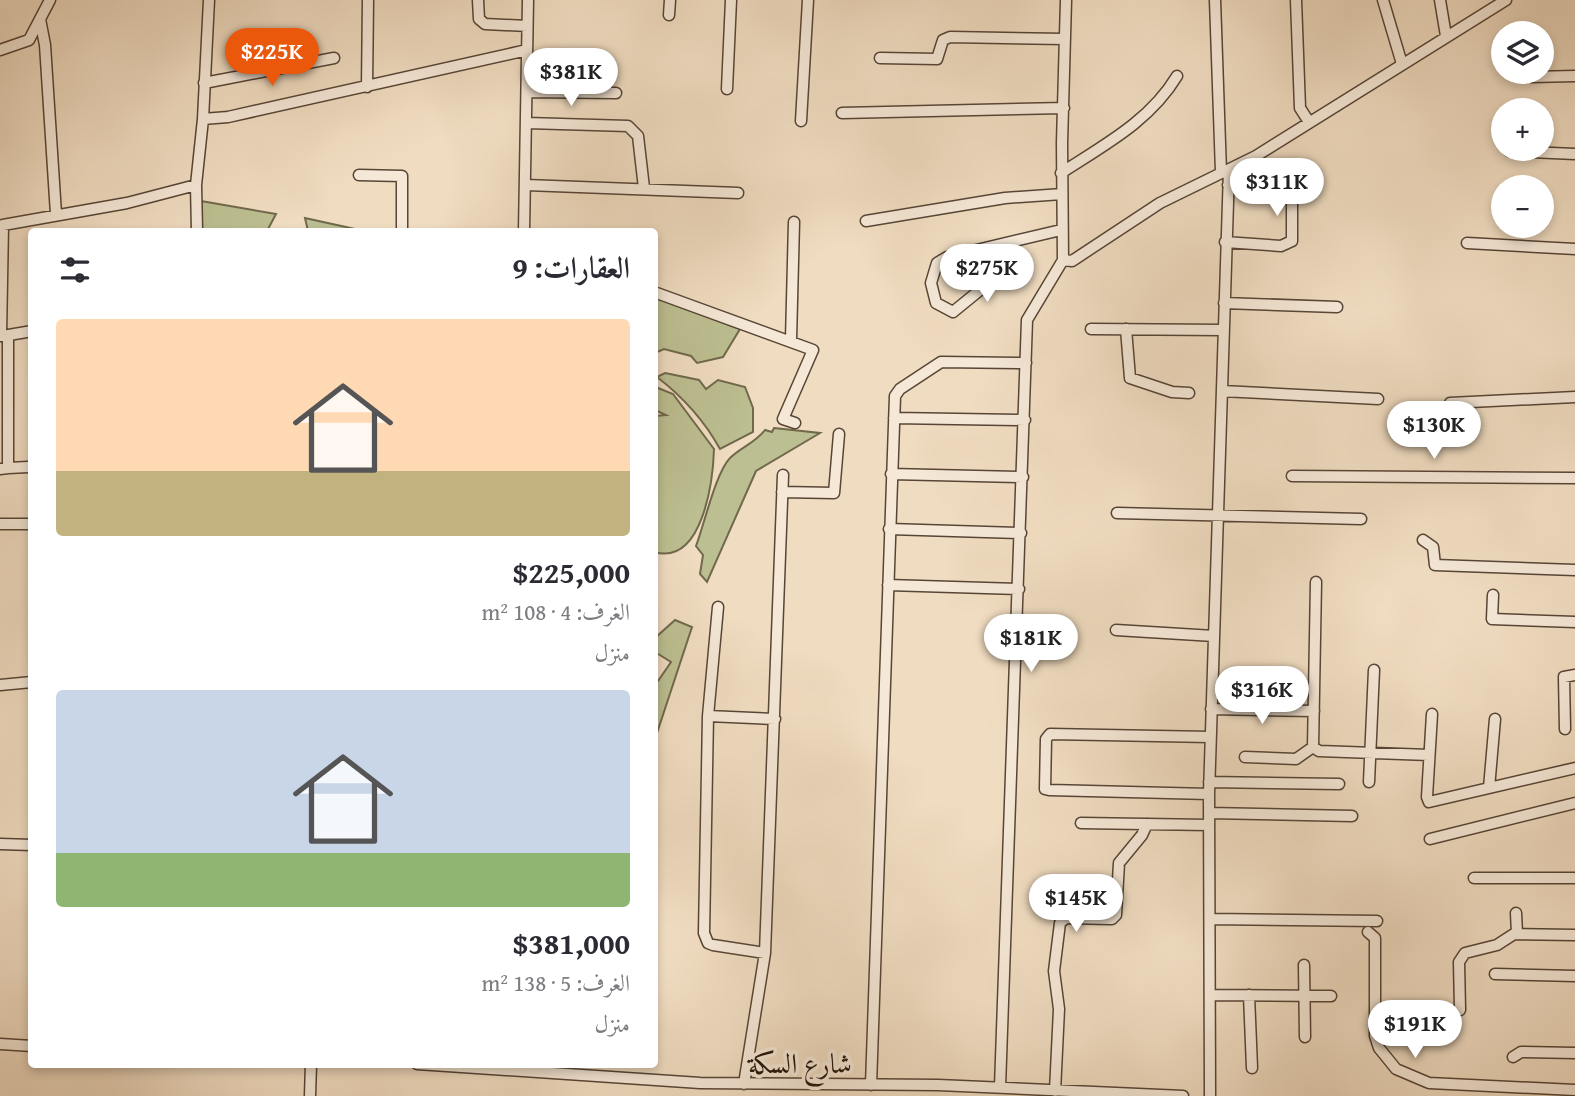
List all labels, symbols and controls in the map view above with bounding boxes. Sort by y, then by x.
map controls [1491,21,1554,238]
button: layers [1491,21,1554,84]
pin: $225K [223,28,321,88]
text: $225K [241,34,303,67]
pin: $381K [522,48,620,108]
text: $381K [540,54,602,87]
button: + [1491,98,1554,161]
pin: $311K [1228,158,1326,218]
text: $311K [1246,164,1308,197]
button: − [1491,175,1554,238]
pin: $275K [938,244,1036,304]
text: العقارات: 9 [512,245,630,289]
text: $275K [956,250,1018,283]
icon: filters [56,251,94,289]
icon: home [280,365,406,491]
pin: $130K [1385,402,1483,461]
text: $130K [1403,407,1465,440]
text: $225,000 [513,550,630,594]
text: الغرف: 4 · 108 m² [482,595,630,628]
pin: $181K [982,614,1080,674]
text: $181K [1000,620,1062,653]
text: منزل [595,636,630,669]
pin: $316K [1213,666,1311,726]
text: $316K [1231,672,1293,705]
icon: home [280,736,406,862]
pin: $145K [1027,874,1125,934]
text: $145K [1045,880,1107,913]
text: $381,000 [513,921,630,965]
text: الغرف: 5 · 138 m² [482,966,630,999]
pin: $191K [1366,1000,1464,1060]
text: $191K [1384,1006,1446,1039]
text: منزل [595,1007,630,1040]
street label: شارع السكة [746,1042,852,1087]

